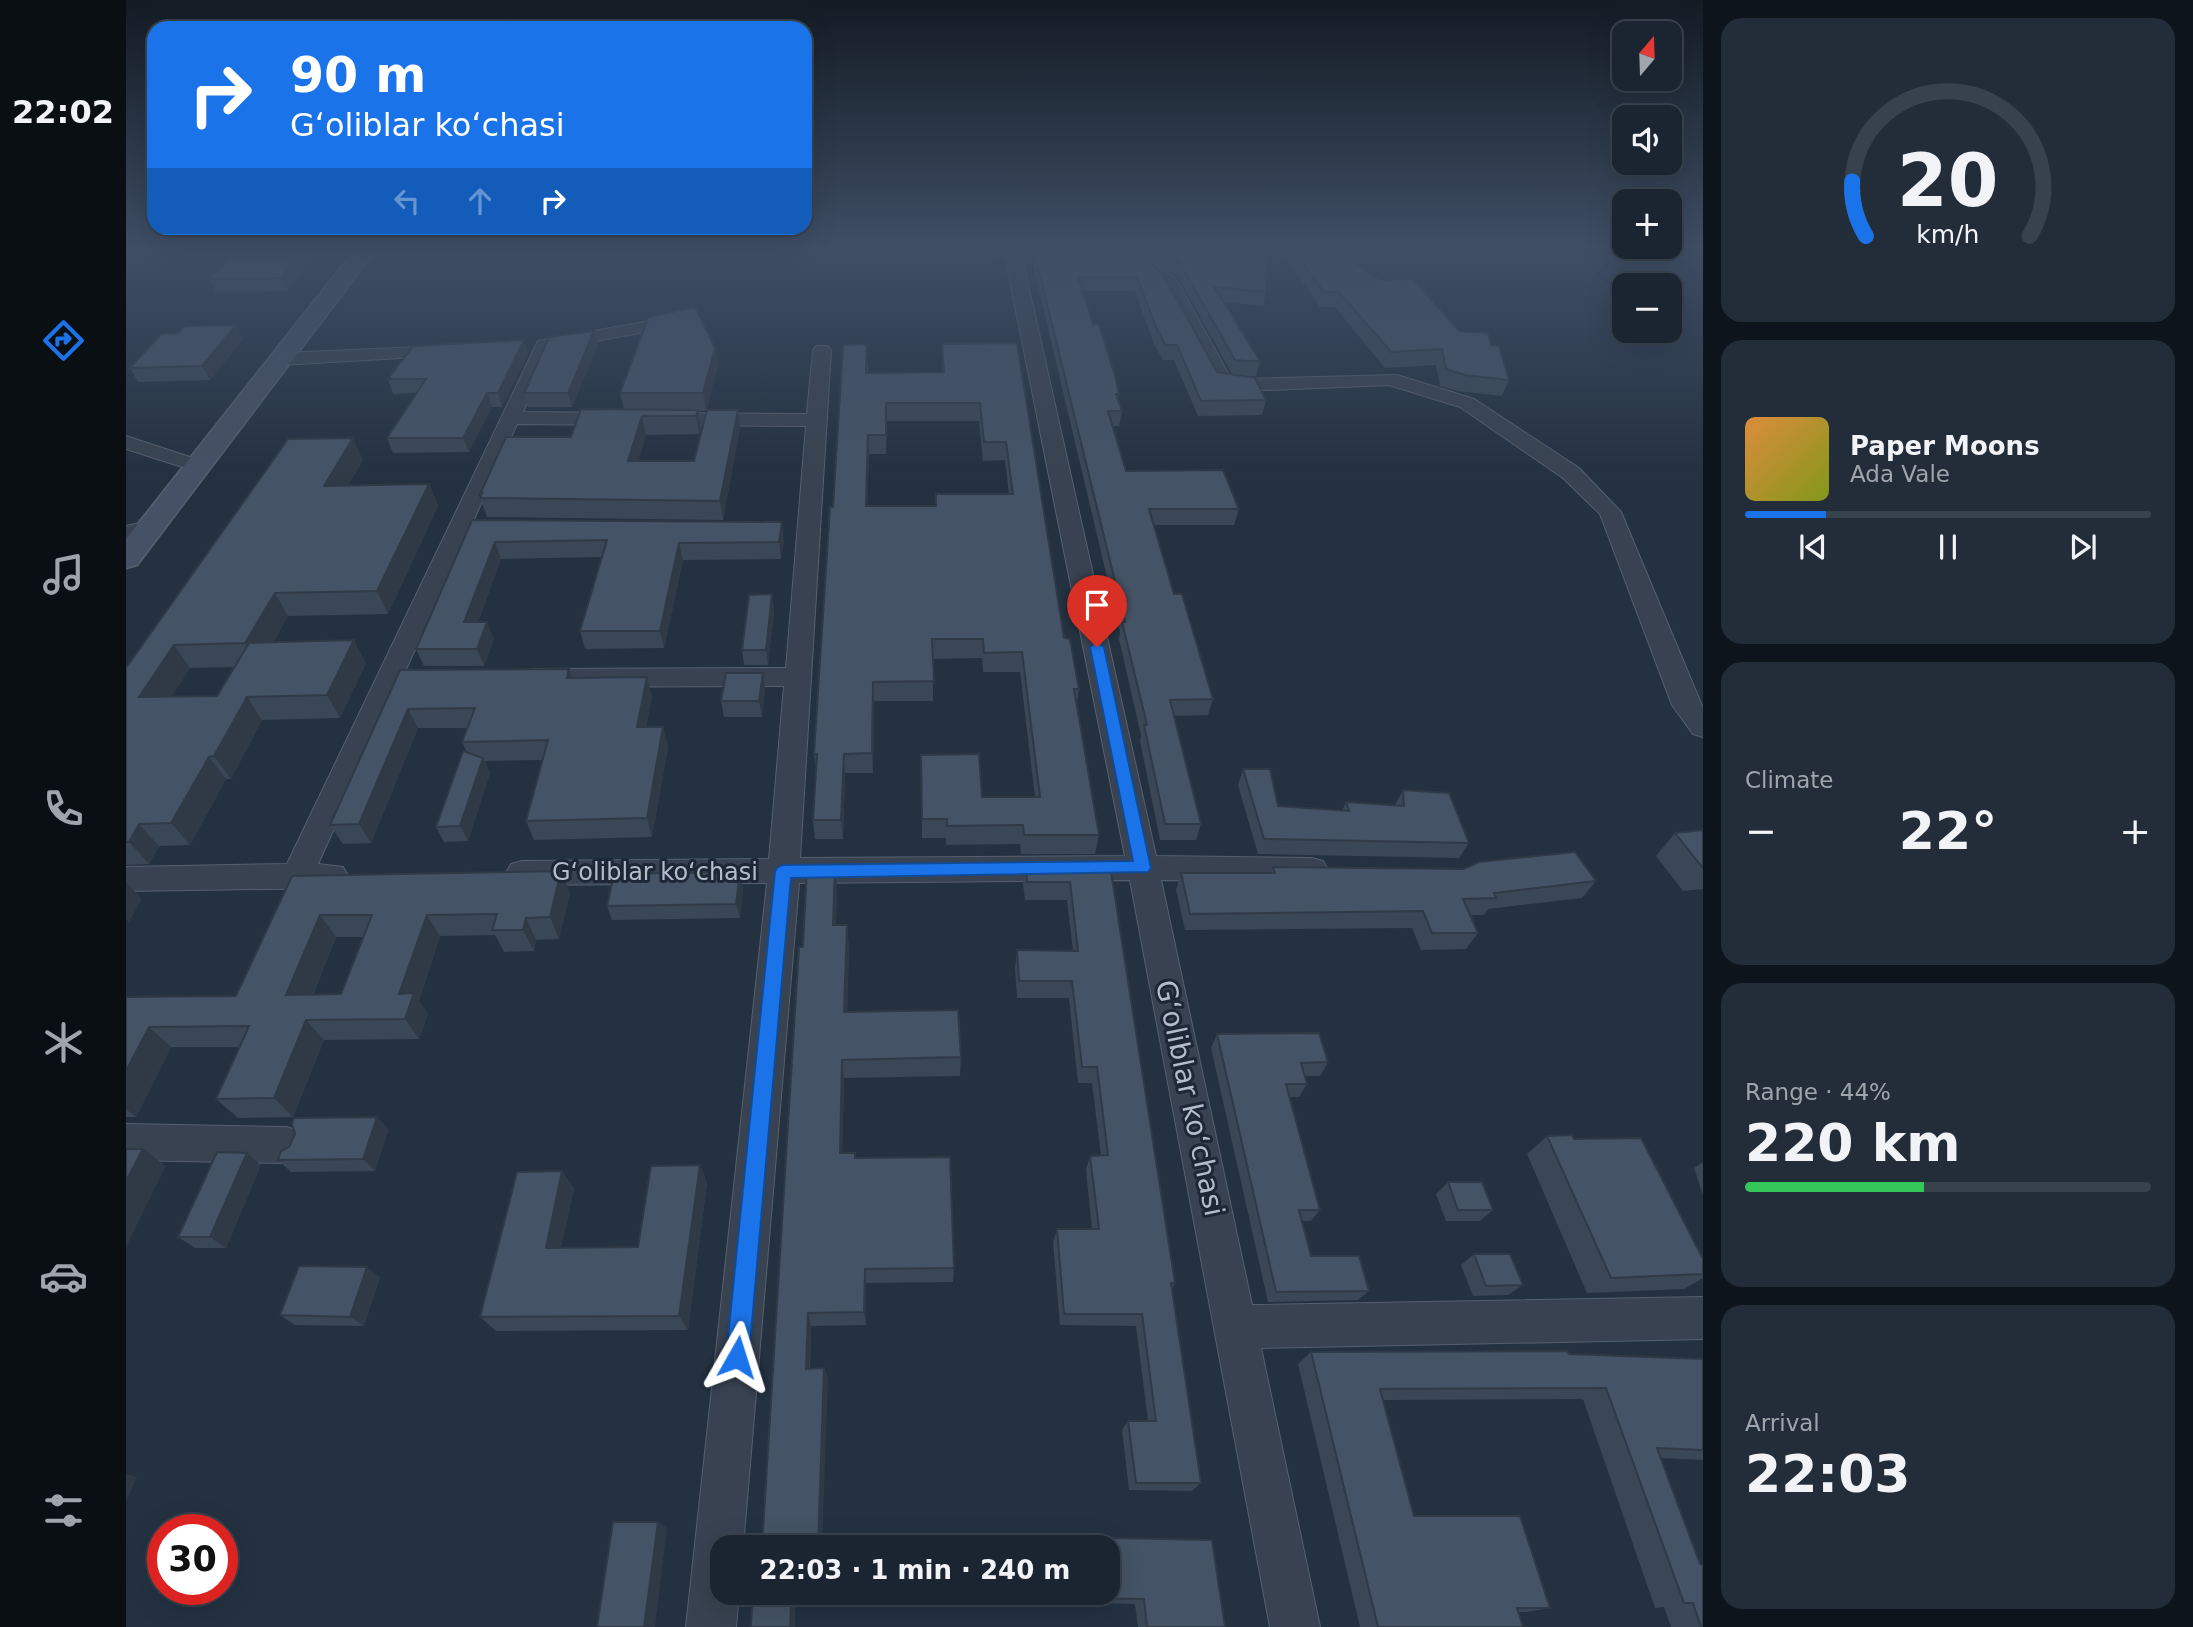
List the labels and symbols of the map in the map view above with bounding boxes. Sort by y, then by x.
north arrow [1612,21,1682,91]
pin [1067,575,1127,647]
street label: Gʻoliblar koʻchasi [552,858,758,886]
street label: Gʻoliblar koʻchasi [1149,977,1231,1219]
position arrow [700,1320,774,1394]
speed limit sign: 30 [147,1514,238,1605]

